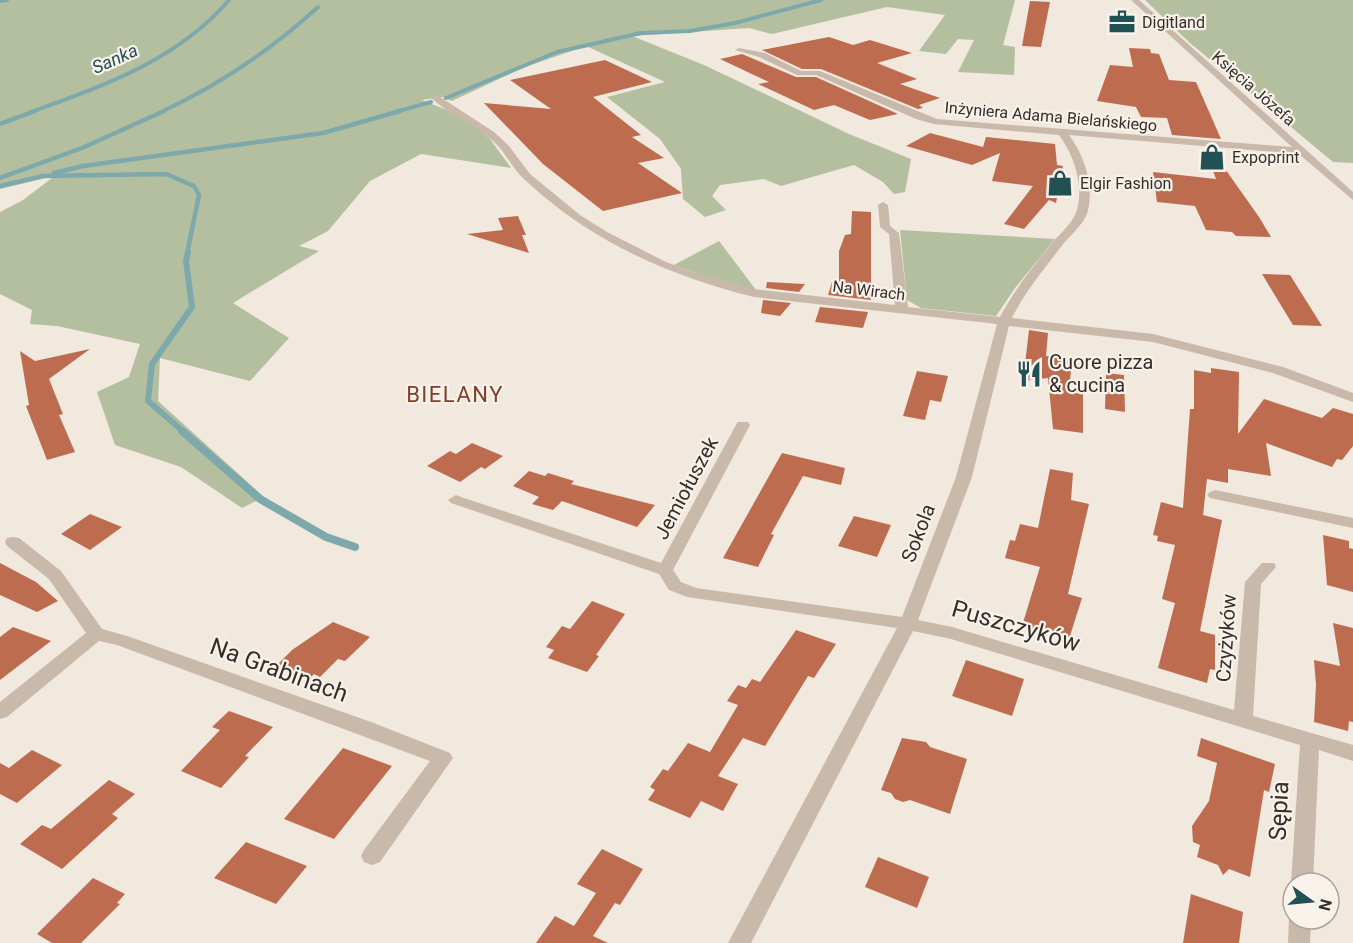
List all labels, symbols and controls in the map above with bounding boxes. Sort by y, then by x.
office icon: Digitland [1107,7,1137,37]
place label: Digitland [1142,13,1205,32]
water label: Sanka [89,39,141,78]
street label: Księcia Józefa [1208,47,1299,130]
street label: Inżyniera Adama Bielańskiego [944,98,1158,135]
shop icon: Expoprint [1197,142,1227,172]
place label: Expoprint [1232,148,1300,167]
shop icon: Elgir Fashion [1045,168,1075,198]
place label: Elgir Fashion [1080,174,1171,193]
street label: Na Wirach [831,277,906,304]
place label: Cuore pizza & cucina [1049,350,1153,397]
restaurant icon: Cuore pizza & cucina [1014,359,1044,389]
district label: BIELANY [406,382,504,407]
street label: Jemiołuszek [649,432,723,543]
street label: Sokola [896,500,940,566]
street label: Czyżyków [1211,593,1241,683]
street label: Puszczyków [949,594,1083,658]
street label: Na Grabinach [206,632,352,708]
street label: Sępia [1263,781,1295,841]
north arrow [1281,871,1341,931]
text: N [1314,897,1336,913]

